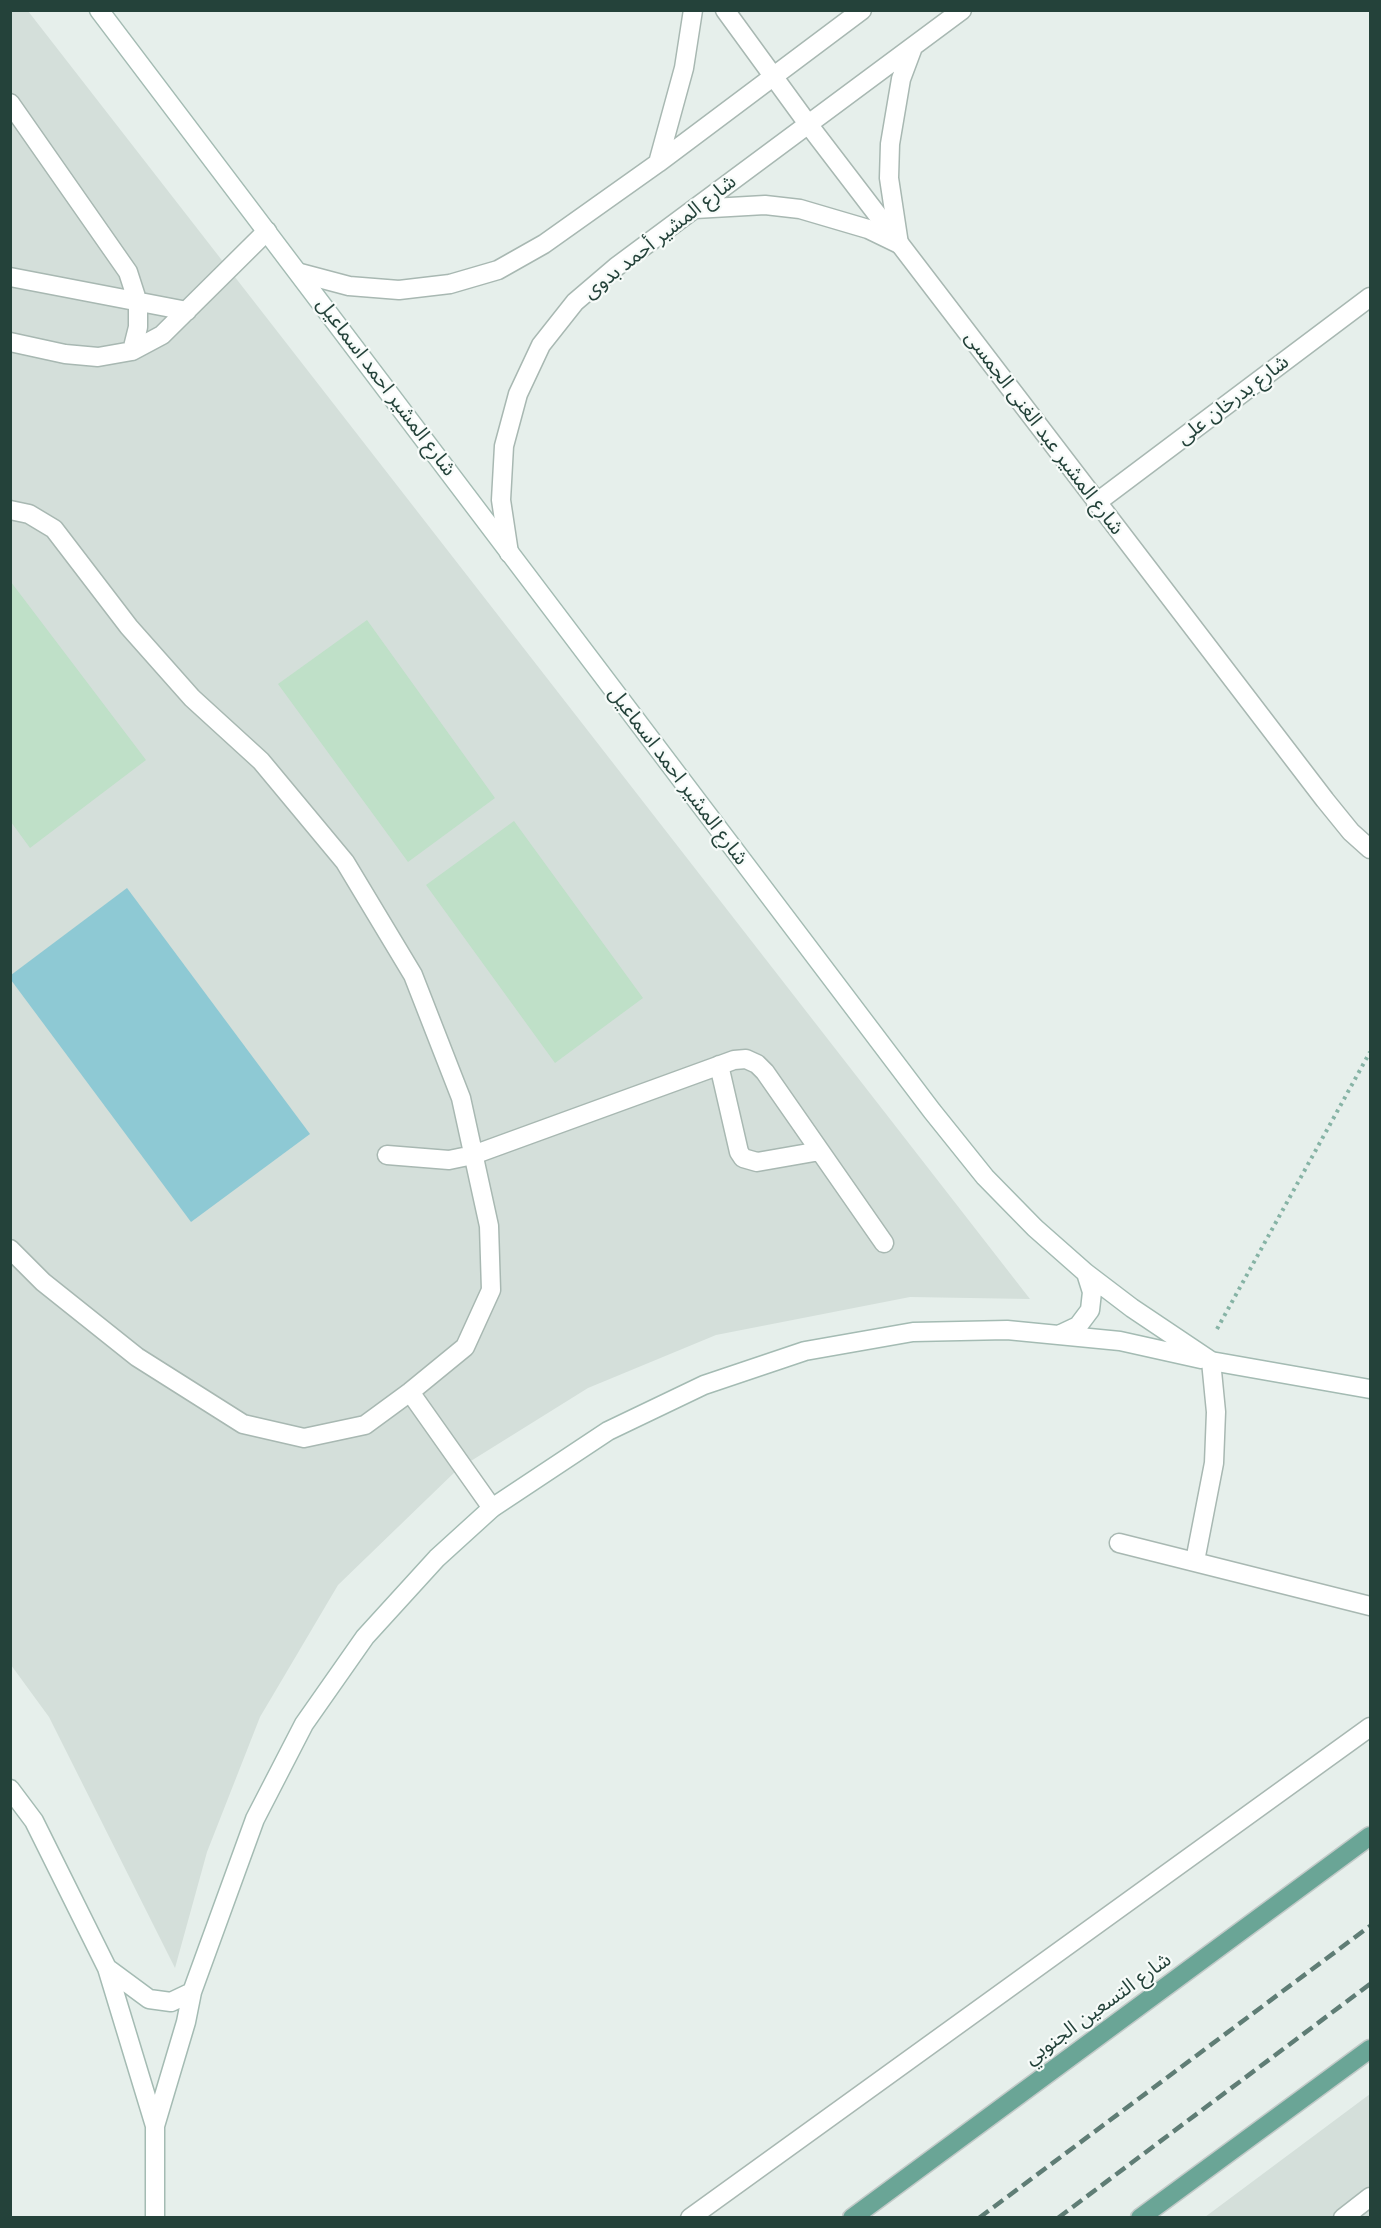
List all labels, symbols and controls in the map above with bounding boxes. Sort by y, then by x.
street label: شارع المشير أحمد بدوى [579,170,741,304]
street label: شارع المشير احمد اسماعيل [311,293,461,481]
street label: شارع المشير عبد الغنى الجمسى [959,326,1129,540]
street label: شارع بدرخان على [1172,350,1294,450]
street label: شارع المشير احمد اسماعيل [603,682,753,870]
street label: شارع التسعين الجنوبي [1020,1948,1176,2070]

